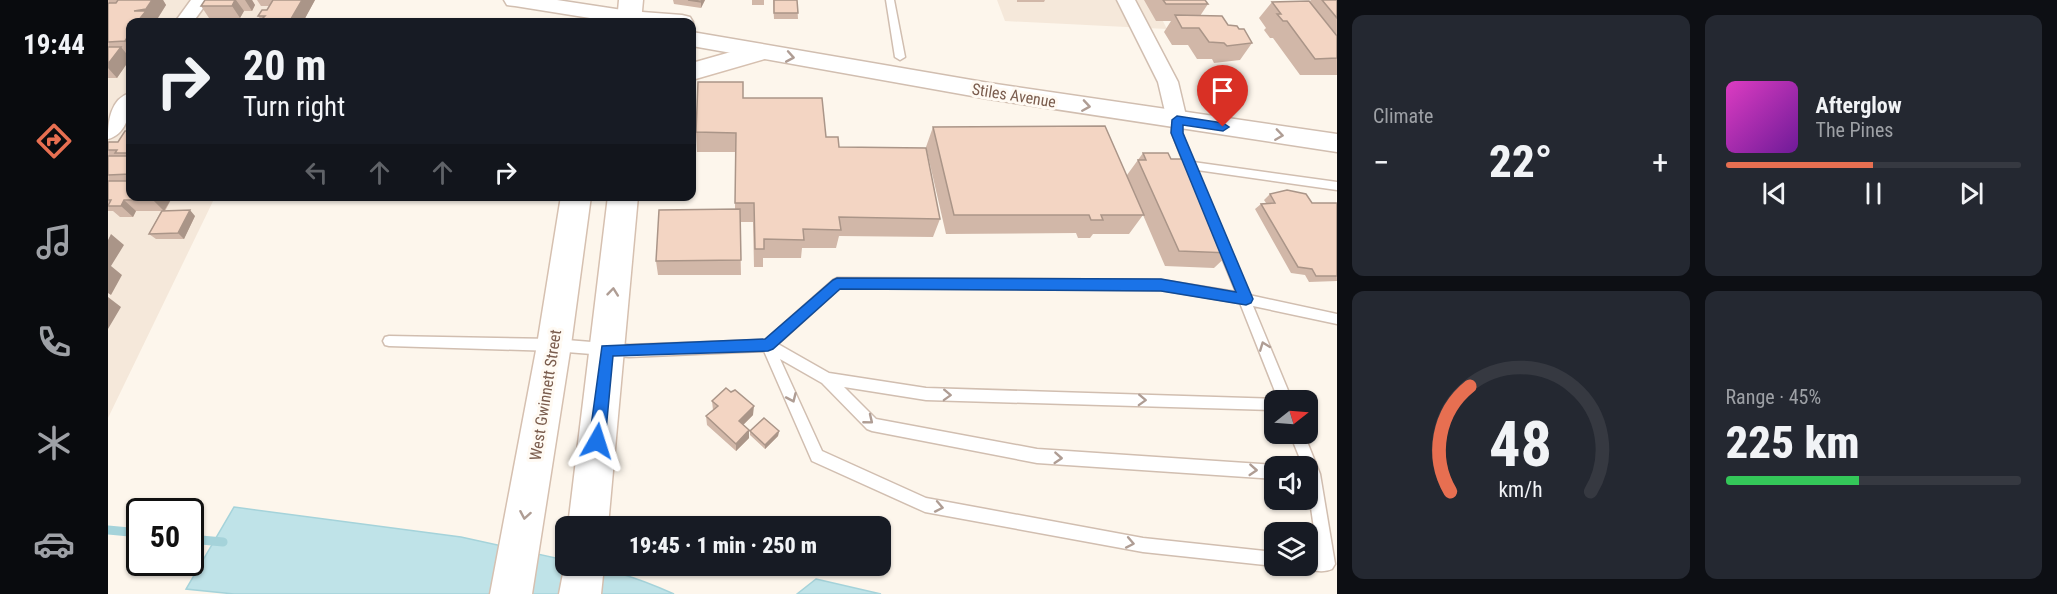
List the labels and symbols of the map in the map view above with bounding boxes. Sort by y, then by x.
one-way arrow [786,51,795,63]
pin [1197,65,1248,127]
street label: Stiles Avenue [971,79,1057,112]
one-way arrow [1082,100,1091,112]
one-way arrow [1275,128,1284,140]
one-way arrow [606,288,619,297]
street label: West Gwinnett Street [526,328,565,462]
one-way arrow [1259,341,1271,352]
one-way arrow [943,388,952,401]
north arrow [1264,390,1318,444]
one-way arrow [784,392,796,403]
one-way arrow [1138,394,1147,407]
position arrow [565,409,629,473]
one-way arrow [862,412,873,423]
one-way arrow [1054,451,1063,464]
one-way arrow [1248,463,1257,476]
speed limit sign: 50 [126,498,204,576]
one-way arrow [933,500,943,513]
one-way arrow [519,510,532,520]
one-way arrow [1125,536,1135,549]

